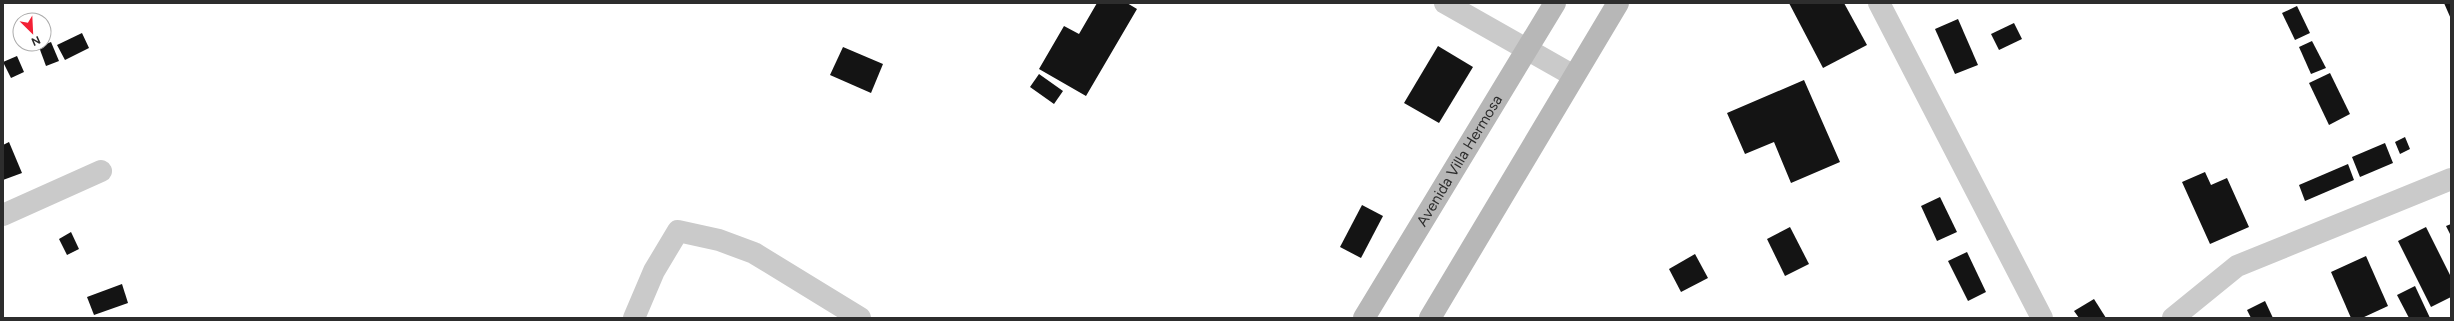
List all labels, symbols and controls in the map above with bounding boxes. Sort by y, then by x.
north arrow [12,12,52,52]
text: N [29,33,42,48]
street label: Avenida Villa Hermosa [1413,92,1506,230]

